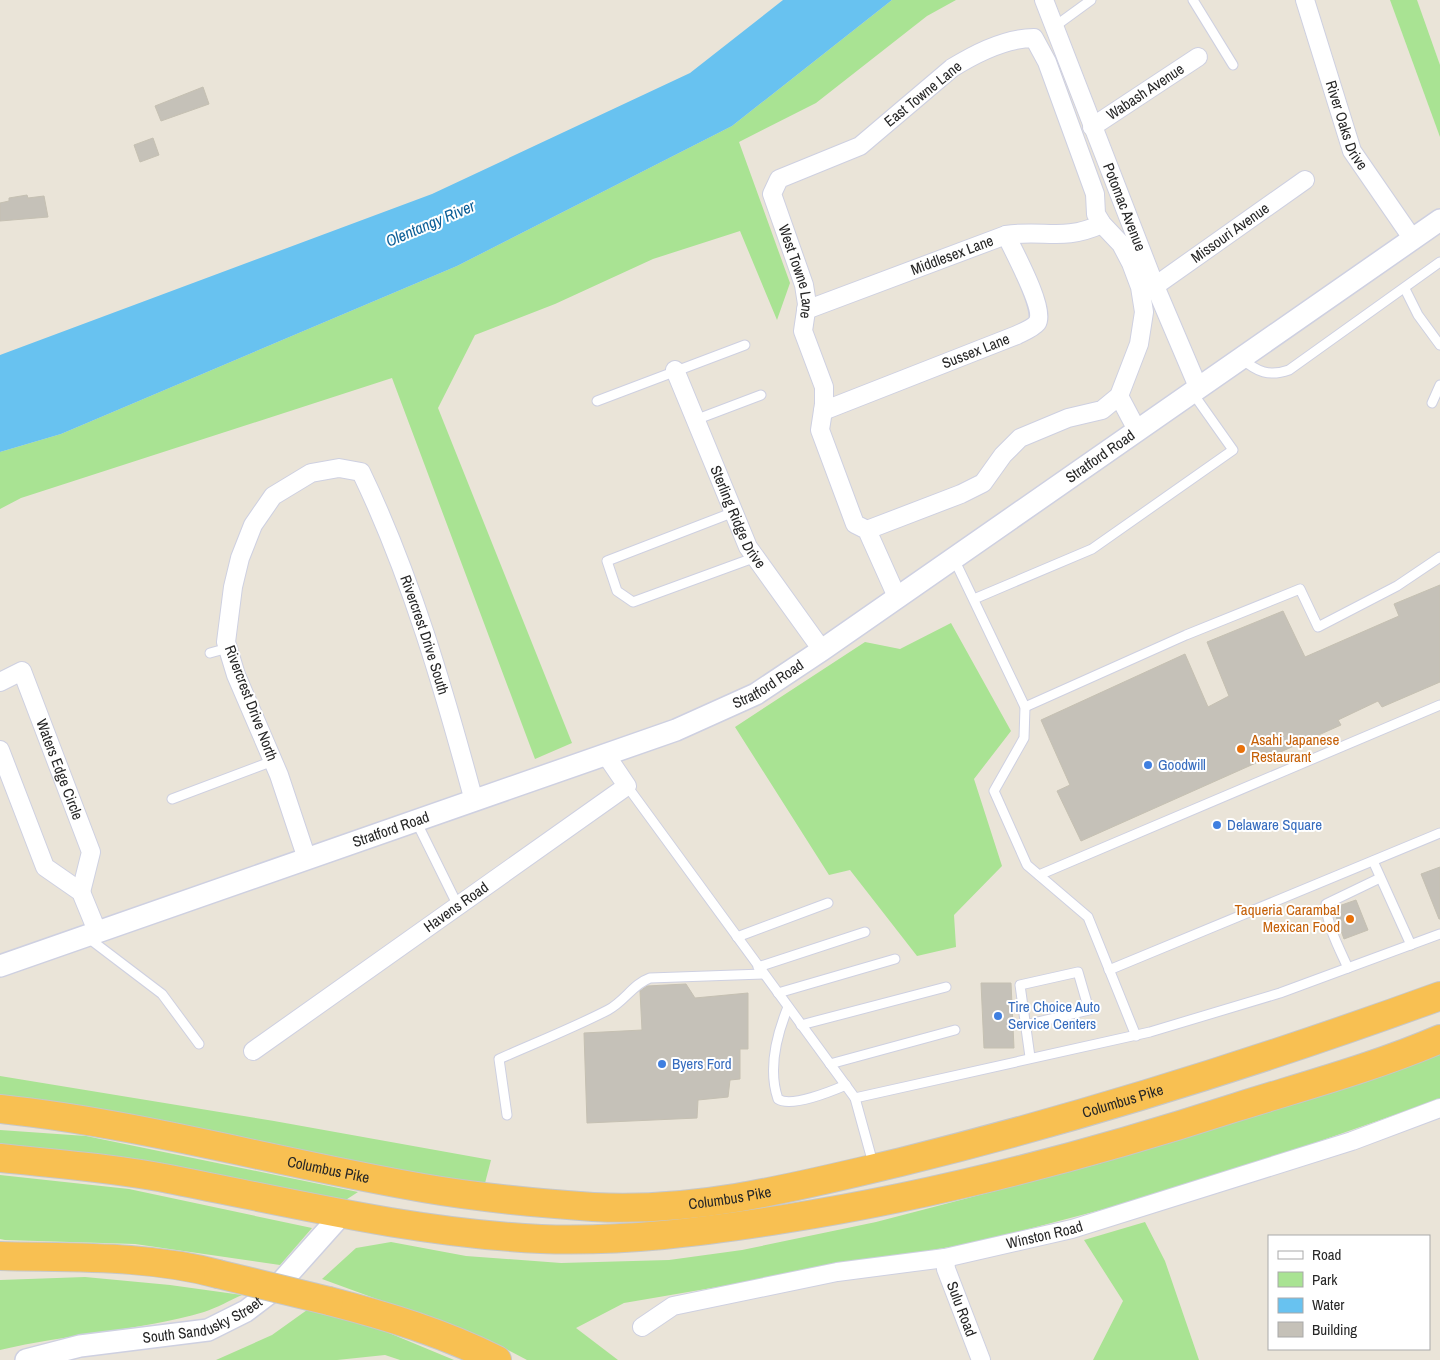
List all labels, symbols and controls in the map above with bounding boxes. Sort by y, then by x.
street label: East Towne Lane [879,56,966,131]
street label: Wabash Avenue [1102,58,1188,125]
street label: River Oaks Drive [1321,78,1373,174]
street label: Potomac Avenue [1098,160,1151,254]
water label: Olentangy River [382,194,479,252]
street label: Missouri Avenue [1186,197,1273,267]
street label: West Towne Lane [774,222,818,320]
street label: Middlesex Lane [908,230,996,280]
street label: Sussex Lane [939,328,1013,373]
street label: Stratford Road [1061,425,1139,487]
street label: Sterling Ridge Drive [705,462,771,573]
street label: Rivercrest Drive South [395,572,454,697]
street label: Rivercrest Drive North [220,642,283,764]
street label: Stratford Road [729,654,808,713]
street label: Waters Edge Circle [31,716,89,823]
place label: Asahi Japanese Restaurant [1250,729,1339,767]
marker: Asahi Japanese Restaurant [1235,743,1247,755]
place label: Goodwill [1158,754,1206,775]
marker: Goodwill [1142,759,1154,771]
street label: Stratford Road [349,806,432,852]
place label: Delaware Square [1227,814,1322,835]
marker: Delaware Square [1211,819,1223,831]
street label: Havens Road [419,877,492,937]
place label: Taqueria Caramba! Mexican Food [1234,899,1340,937]
marker: Taqueria Caramba! Mexican Food [1344,913,1356,925]
place label: Tire Choice Auto Service Centers [1008,996,1100,1034]
marker: Tire Choice Auto Service Centers [992,1010,1004,1022]
place label: Byers Ford [672,1053,732,1074]
marker: Byers Ford [656,1058,668,1070]
street label: Columbus Pike [1080,1079,1166,1123]
street label: Columbus Pike [285,1150,371,1188]
street label: Columbus Pike [687,1181,773,1214]
street label: Winston Road [1004,1215,1085,1254]
legend [1268,1235,1430,1350]
text: Road [1312,1244,1341,1265]
text: Park [1312,1269,1338,1290]
street label: Sulu Road [942,1278,982,1340]
street label: South Sandusky Street [141,1291,267,1348]
text: Water [1312,1294,1344,1315]
text: Building [1312,1319,1357,1340]

